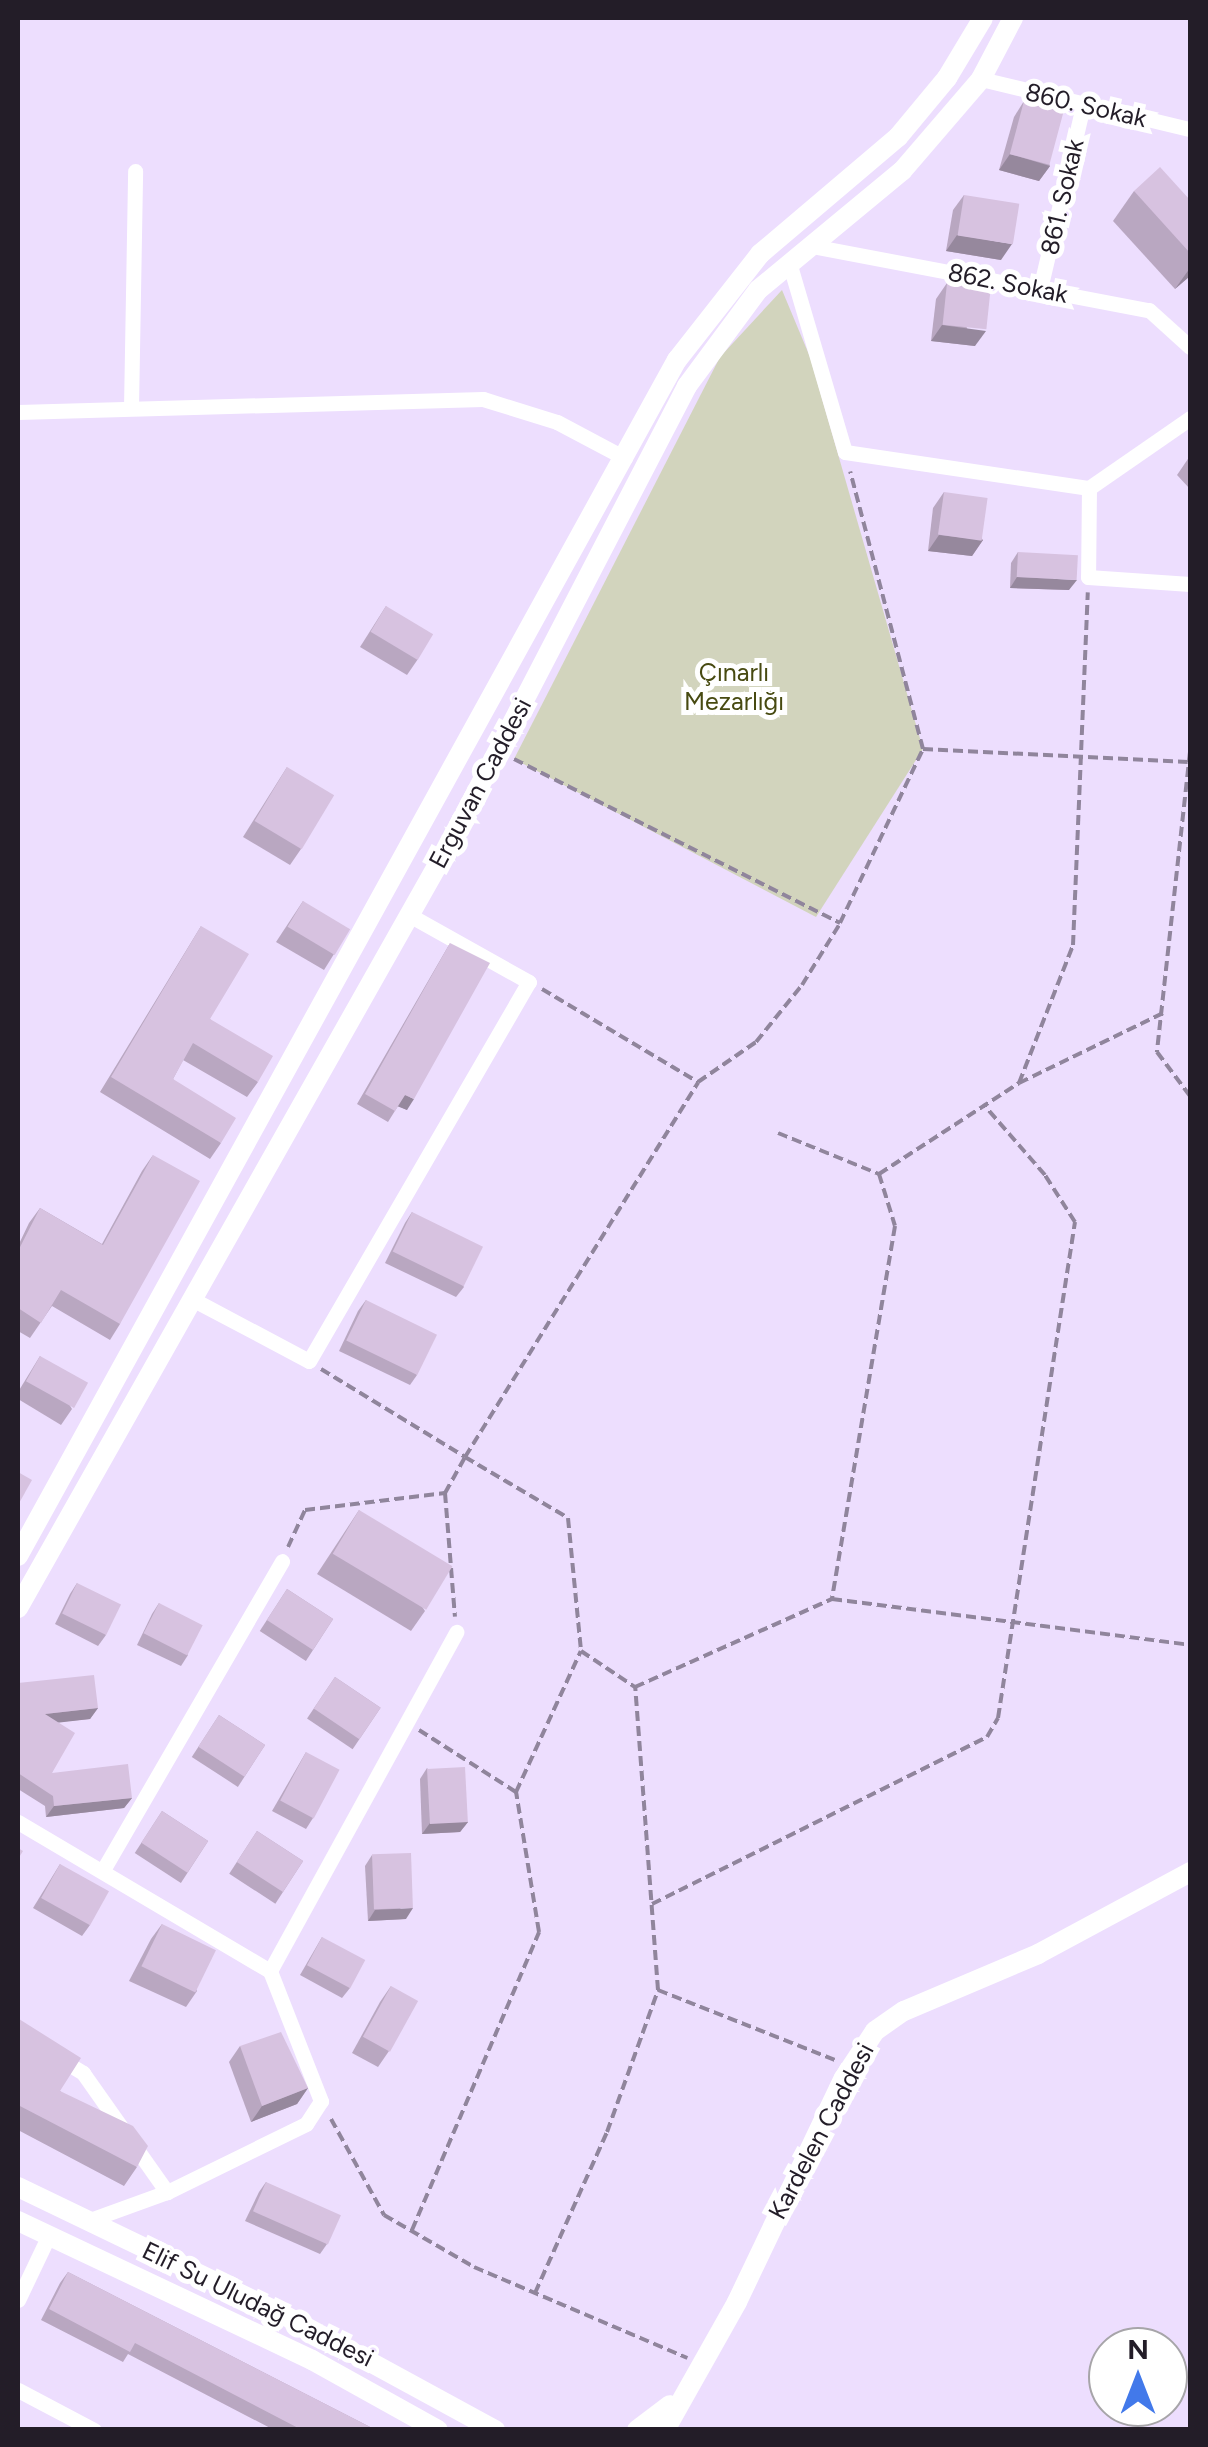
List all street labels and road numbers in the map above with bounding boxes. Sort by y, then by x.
street label: 860. Sokak [1022,76,1150,134]
street label: 861. Sokak [1034,136,1090,258]
street label: 862. Sokak [946,257,1070,309]
street label: Erguvan Caddesi [422,693,538,873]
street label: Kardelen Caddesi [762,2038,880,2224]
street label: Elif Su Uludağ Caddesi [137,2235,379,2373]

